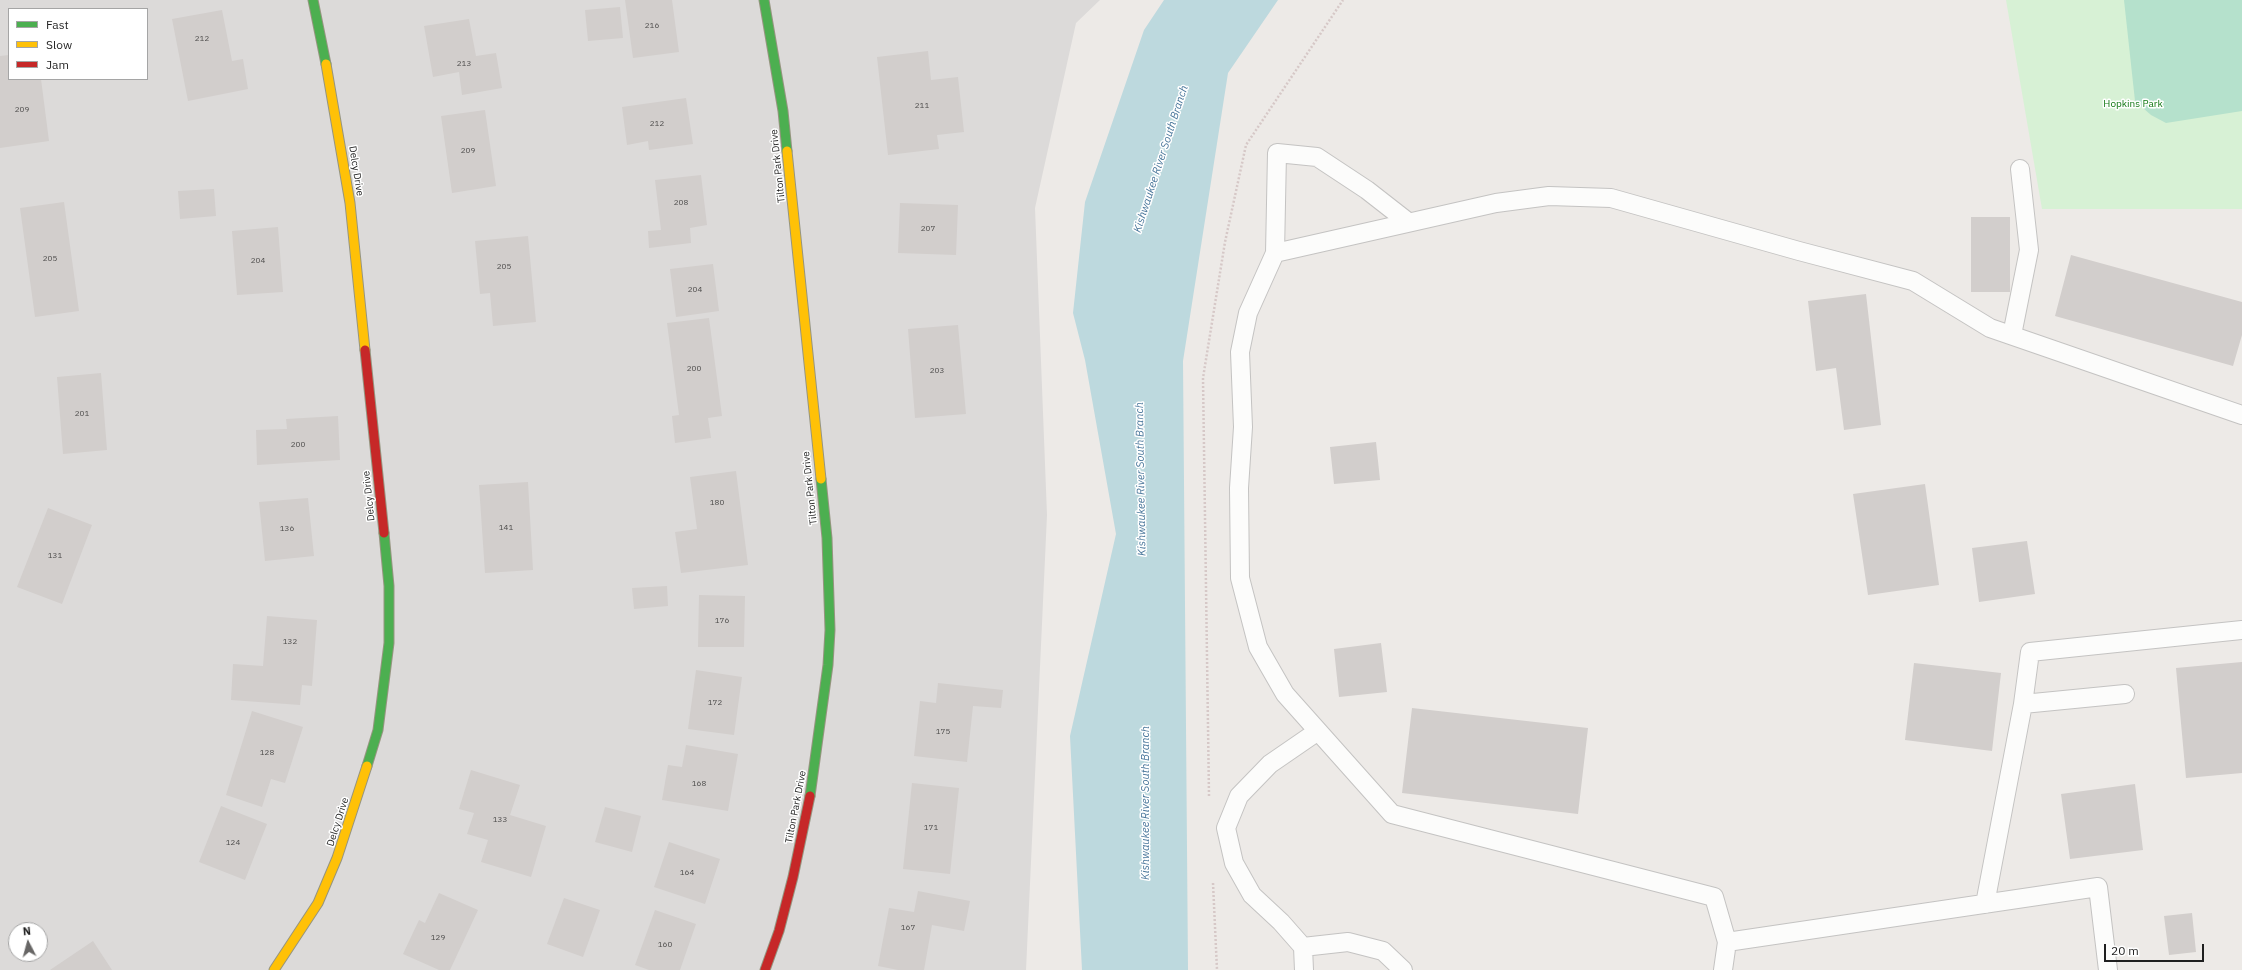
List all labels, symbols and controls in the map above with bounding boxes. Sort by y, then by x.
legend [8,8,148,80]
text: Fast [46,17,69,32]
house number: 216 [645,21,659,31]
house number: 212 [195,34,209,44]
text: Slow [46,37,72,52]
text: Jam [46,57,69,72]
house number: 213 [457,59,471,69]
water label: Kishwaukee River South Branch [1131,84,1191,234]
park label: Hopkins Park [2103,98,2163,110]
house number: 211 [915,101,929,111]
house number: 209 [15,105,29,115]
house number: 212 [650,119,664,129]
street label: Tilton Park Drive [768,129,788,203]
street label: Delcy Drive [346,145,366,197]
house number: 209 [461,146,475,156]
house number: 208 [674,198,688,208]
house number: 207 [921,224,935,234]
house number: 205 [43,254,57,264]
house number: 204 [251,256,265,266]
house number: 205 [497,262,511,272]
house number: 204 [688,285,702,295]
house number: 200 [687,364,701,374]
house number: 203 [930,366,944,376]
water label: Kishwaukee River South Branch [1133,402,1149,556]
house number: 201 [75,409,89,419]
house number: 200 [291,440,305,450]
street label: Tilton Park Drive [800,451,820,525]
street label: Delcy Drive [360,470,378,522]
house number: 180 [710,498,724,508]
house number: 141 [499,523,513,533]
house number: 136 [280,524,294,534]
house number: 131 [48,551,62,561]
house number: 176 [715,616,729,626]
house number: 132 [283,637,297,647]
house number: 172 [708,698,722,708]
water label: Kishwaukee River South Branch [1139,726,1153,880]
house number: 175 [936,727,950,737]
house number: 128 [260,748,274,758]
street label: Tilton Park Drive [783,770,809,844]
house number: 168 [692,779,706,789]
street label: Delcy Drive [324,796,352,848]
house number: 133 [493,815,507,825]
house number: 171 [924,823,938,833]
house number: 124 [226,838,240,848]
house number: 164 [680,868,694,878]
north arrow [8,922,48,962]
house number: 167 [901,923,915,933]
text: N [22,924,32,938]
house number: 129 [431,933,445,943]
scale bar [2106,936,2206,962]
house number: 160 [658,940,672,950]
text: 20 m [2111,943,2139,958]

